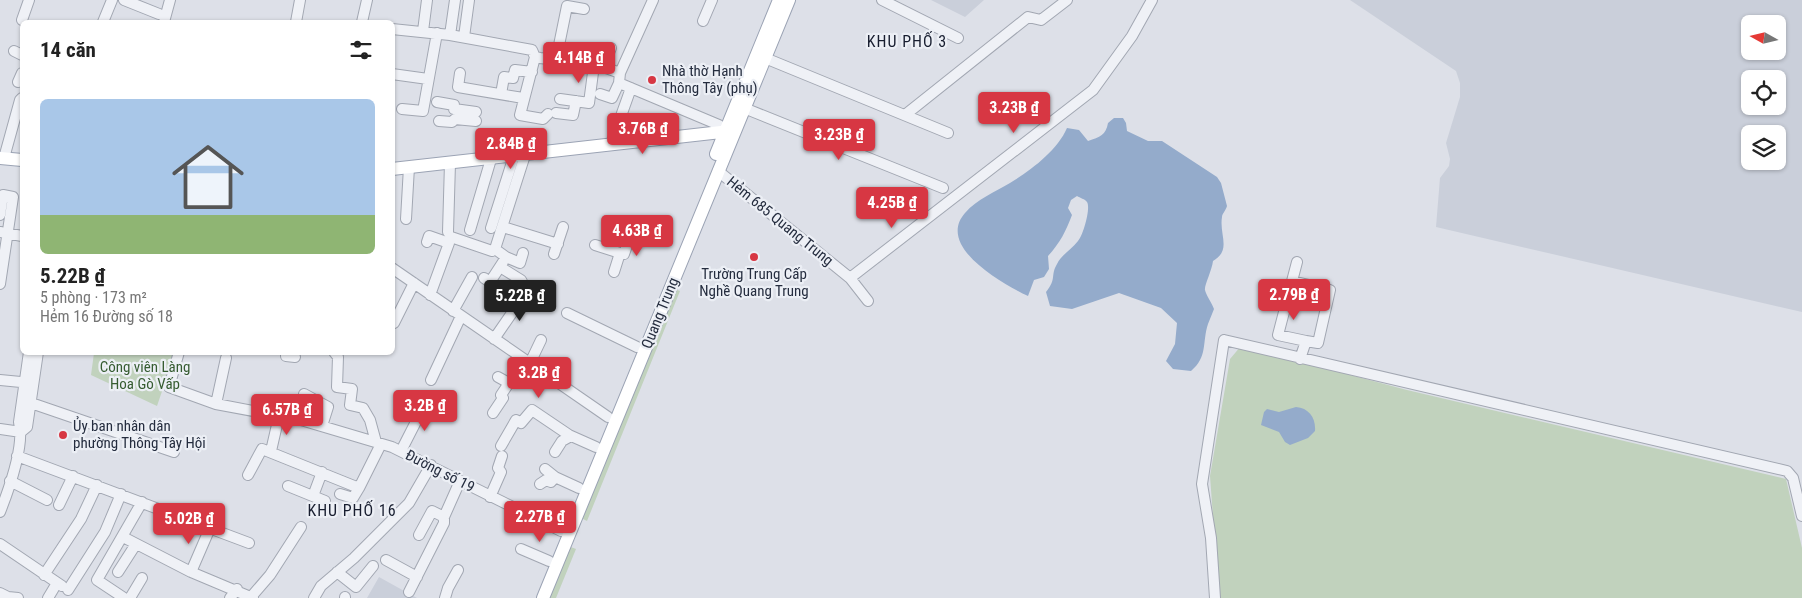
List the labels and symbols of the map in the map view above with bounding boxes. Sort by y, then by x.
north arrow [1741,15,1786,60]
district label: KHU PHỐ 3 [867,30,947,51]
pin: 4.14B ₫ [533,42,625,84]
place label: Nhà thờ Hạnh Thông Tây (phụ) [662,62,758,97]
marker: Nhà thờ Hạnh Thông Tây (phụ) [646,74,658,86]
pin: 3.23B ₫ [968,92,1060,134]
pin: 3.76B ₫ [597,112,689,155]
pin: 3.23B ₫ [793,119,885,161]
pin: 2.84B ₫ [465,128,557,170]
street label: Hẻm 685 Quang Trung [723,173,837,269]
pin: 4.25B ₫ [846,186,938,229]
pin: 4.63B ₫ [591,214,683,257]
marker: Trường Trung Cấp Nghề Quang Trung [748,251,760,263]
place label: Trường Trung Cấp Nghề Quang Trung [699,265,809,300]
street label: Quang Trung [638,275,682,351]
pin: 2.79B ₫ [1248,278,1340,321]
pin: 5.22B ₫ [474,280,566,322]
pin: 3.2B ₫ [498,356,580,399]
park label: Công viên Làng Hoa Gò Vấp [100,358,190,393]
pin: 3.2B ₫ [384,390,466,432]
pin: 6.57B ₫ [241,394,333,436]
place label: Ủy ban nhân dân phường Thông Tây Hội [73,416,206,452]
marker: Ủy ban nhân dân phường Thông Tây Hội [57,429,69,441]
street label: Đường số 19 [402,446,478,496]
district label: KHU PHỐ 16 [307,499,397,520]
pin: 2.27B ₫ [494,500,586,543]
pin: 5.02B ₫ [143,502,235,545]

